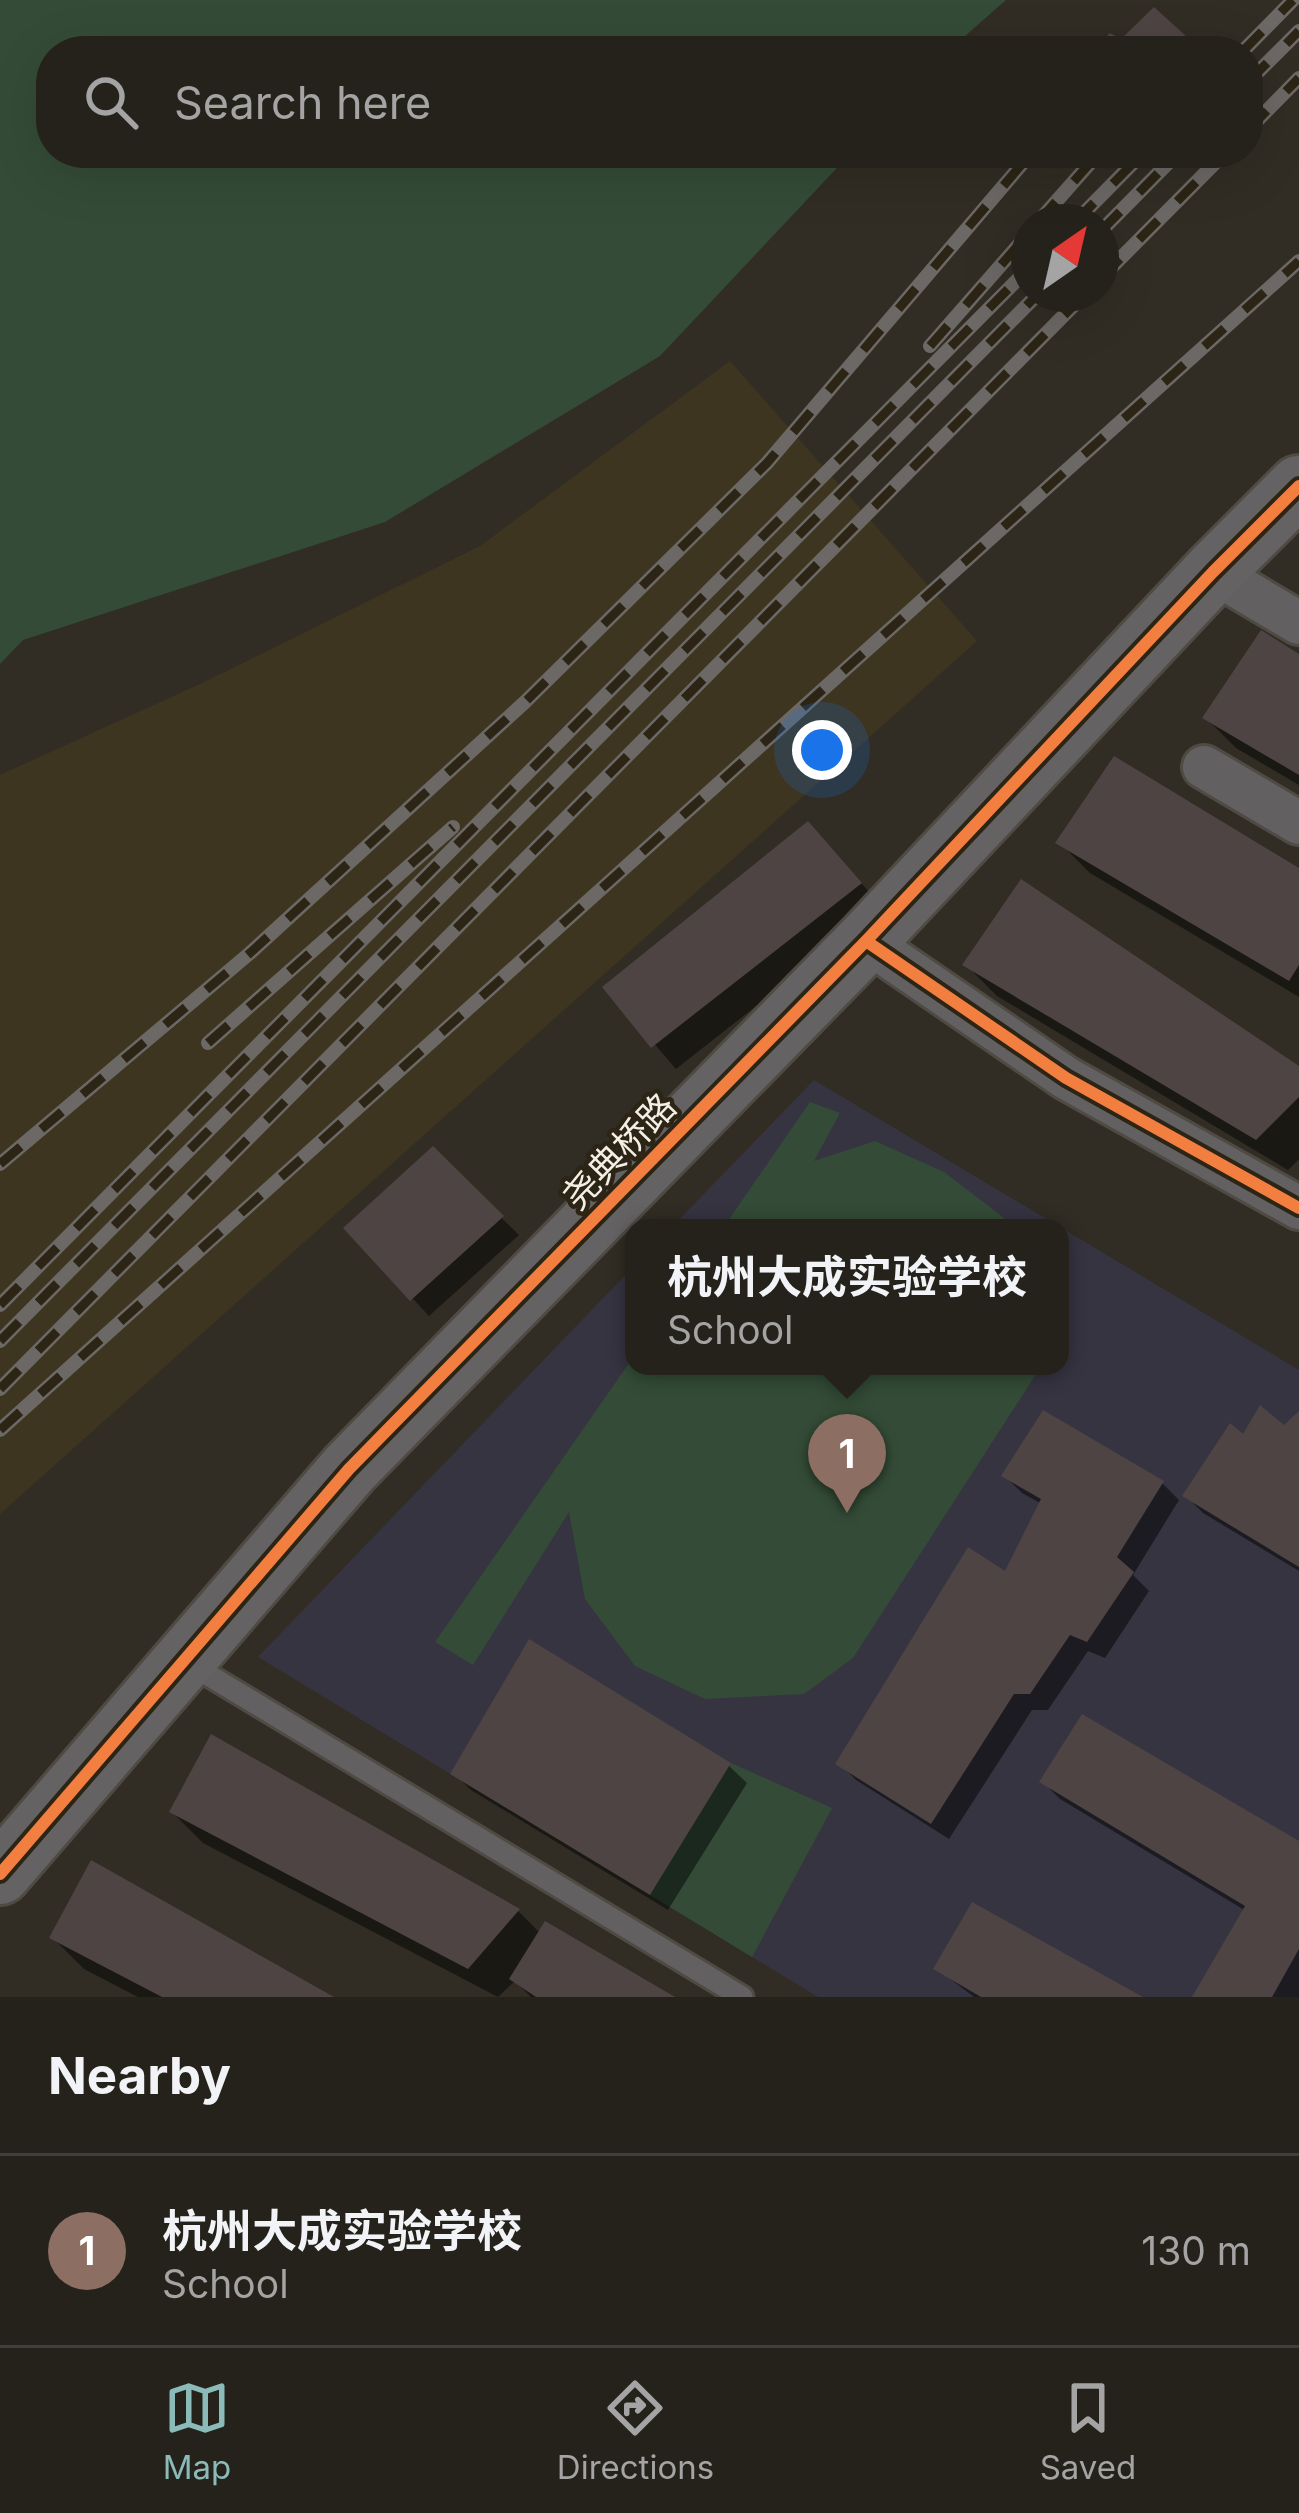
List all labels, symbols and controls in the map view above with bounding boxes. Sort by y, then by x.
search box [36,36,1263,168]
icon: search [78,69,144,135]
text: Search here [174,75,431,130]
north arrow [1011,204,1119,312]
your location [792,720,852,780]
street label: 尧典桥路 [553,1084,685,1218]
popup [625,1219,1069,1375]
text: 杭州大成实验学校 [667,1249,1027,1304]
text: School [667,1306,794,1353]
pin: 1 [808,1414,886,1513]
text: Nearby [48,2045,231,2106]
text: 杭州大成实验学校 [162,2203,522,2258]
text: 1 [79,2227,95,2274]
text: 130 m [1141,2227,1251,2274]
text: School [162,2260,289,2307]
tab: Map [163,2375,231,2487]
tab: Directions [557,2375,714,2487]
tab: Saved [1040,2375,1136,2487]

